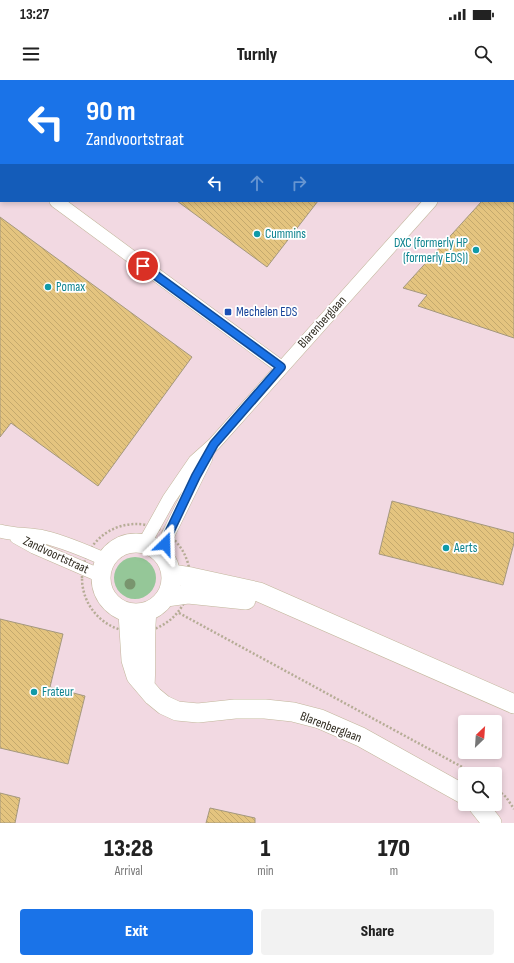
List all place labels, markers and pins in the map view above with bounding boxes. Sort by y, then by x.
place label: Cummins [265,226,306,242]
marker: Cummins [252,229,262,239]
place label: DXC (formerly HP (formerly EDS)) [394,235,469,266]
marker: DXC (formerly HP (formerly EDS)) [471,245,481,255]
pin [126,249,160,283]
place label: Pomax [56,279,85,295]
marker: Pomax [43,282,53,292]
place label: Mechelen EDS [236,304,298,320]
marker: Mechelen EDS [223,307,233,317]
place label: Aerts [453,540,478,556]
marker: Aerts [441,543,451,553]
place label: Frateur [42,684,74,700]
marker: Frateur [29,687,39,697]

